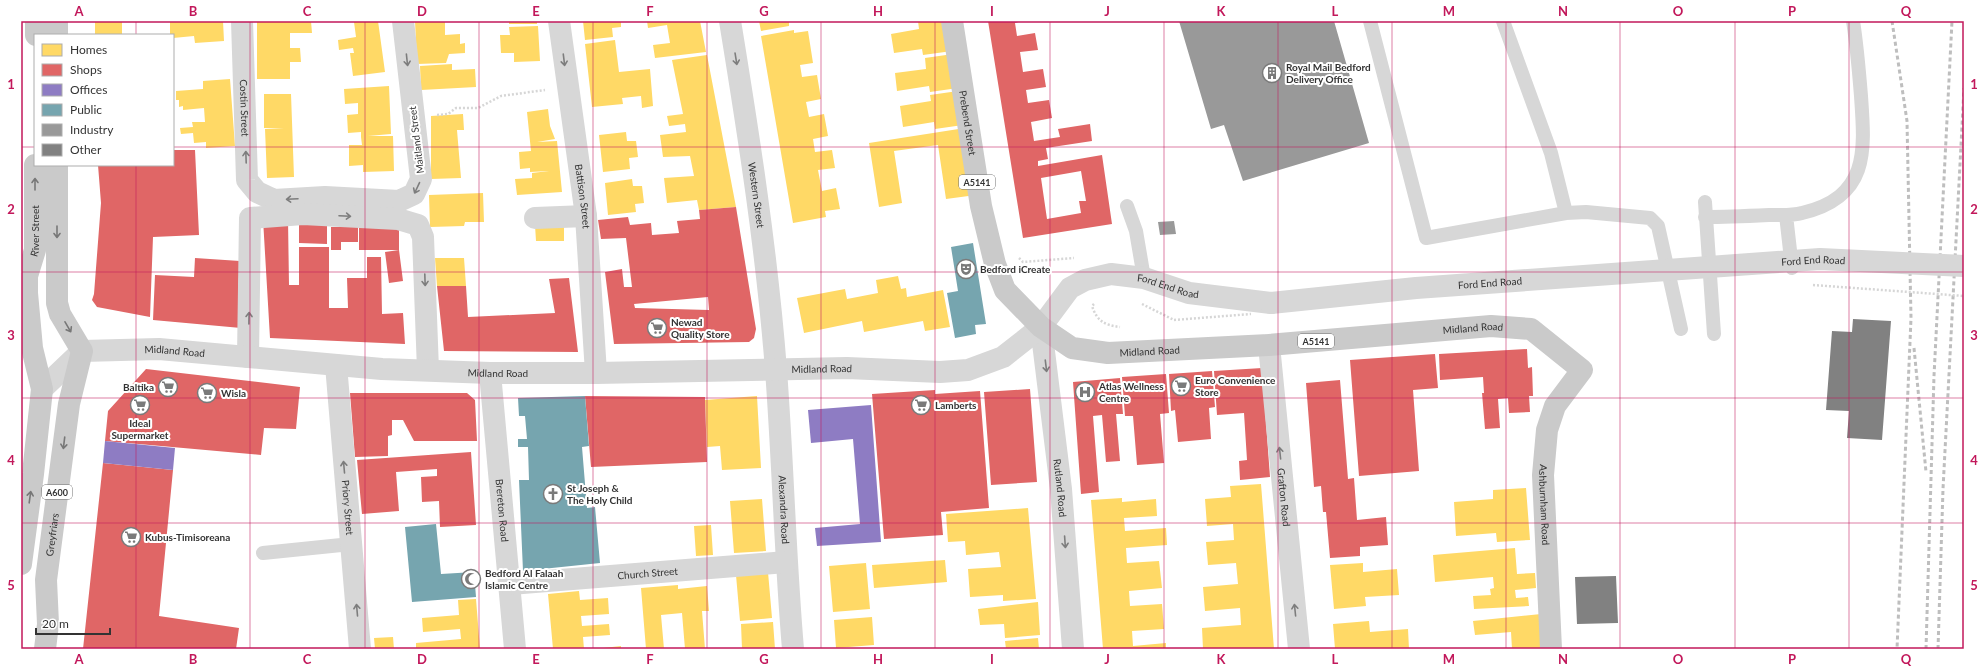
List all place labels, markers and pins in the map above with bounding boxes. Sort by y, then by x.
place label: Royal Mail Bedford Delivery Office [1286,61,1371,85]
building icon: Royal Mail Bedford Delivery Office [1261,62,1283,84]
theatre icon: Bedford iCreate [955,258,977,280]
place label: Bedford iCreate [980,263,1051,275]
place label: Newad Quality Store [671,316,730,340]
supermarket icon: Newad Quality Store [646,317,668,339]
place label: Euro Convenience Store [1195,374,1276,398]
supermarket icon: Euro Convenience Store [1170,375,1192,397]
supermarket icon: Baltika [157,376,179,398]
place label: Atlas Wellness Centre [1098,380,1164,404]
place label: Baltika [123,381,154,393]
hospital icon: Atlas Wellness Centre [1074,381,1096,403]
supermarket icon: Wisla [196,382,218,404]
place label: Wisla [221,387,246,399]
supermarket icon: Ideal Supermarket [129,394,151,416]
supermarket icon: Lamberts [910,394,932,416]
place label: Lamberts [935,399,977,411]
place label: Ideal Supermarket [111,417,169,441]
place label: St Joseph & The Holy Child [567,482,633,506]
church icon: St Joseph & The Holy Child [542,483,564,505]
supermarket icon: Kubus-Timisoreana [120,526,142,548]
place label: Kubus-Timisoreana [145,531,230,543]
place label: Bedford Al Falaah Islamic Centre [485,567,564,591]
mosque icon: Bedford Al Falaah Islamic Centre [460,568,482,590]

